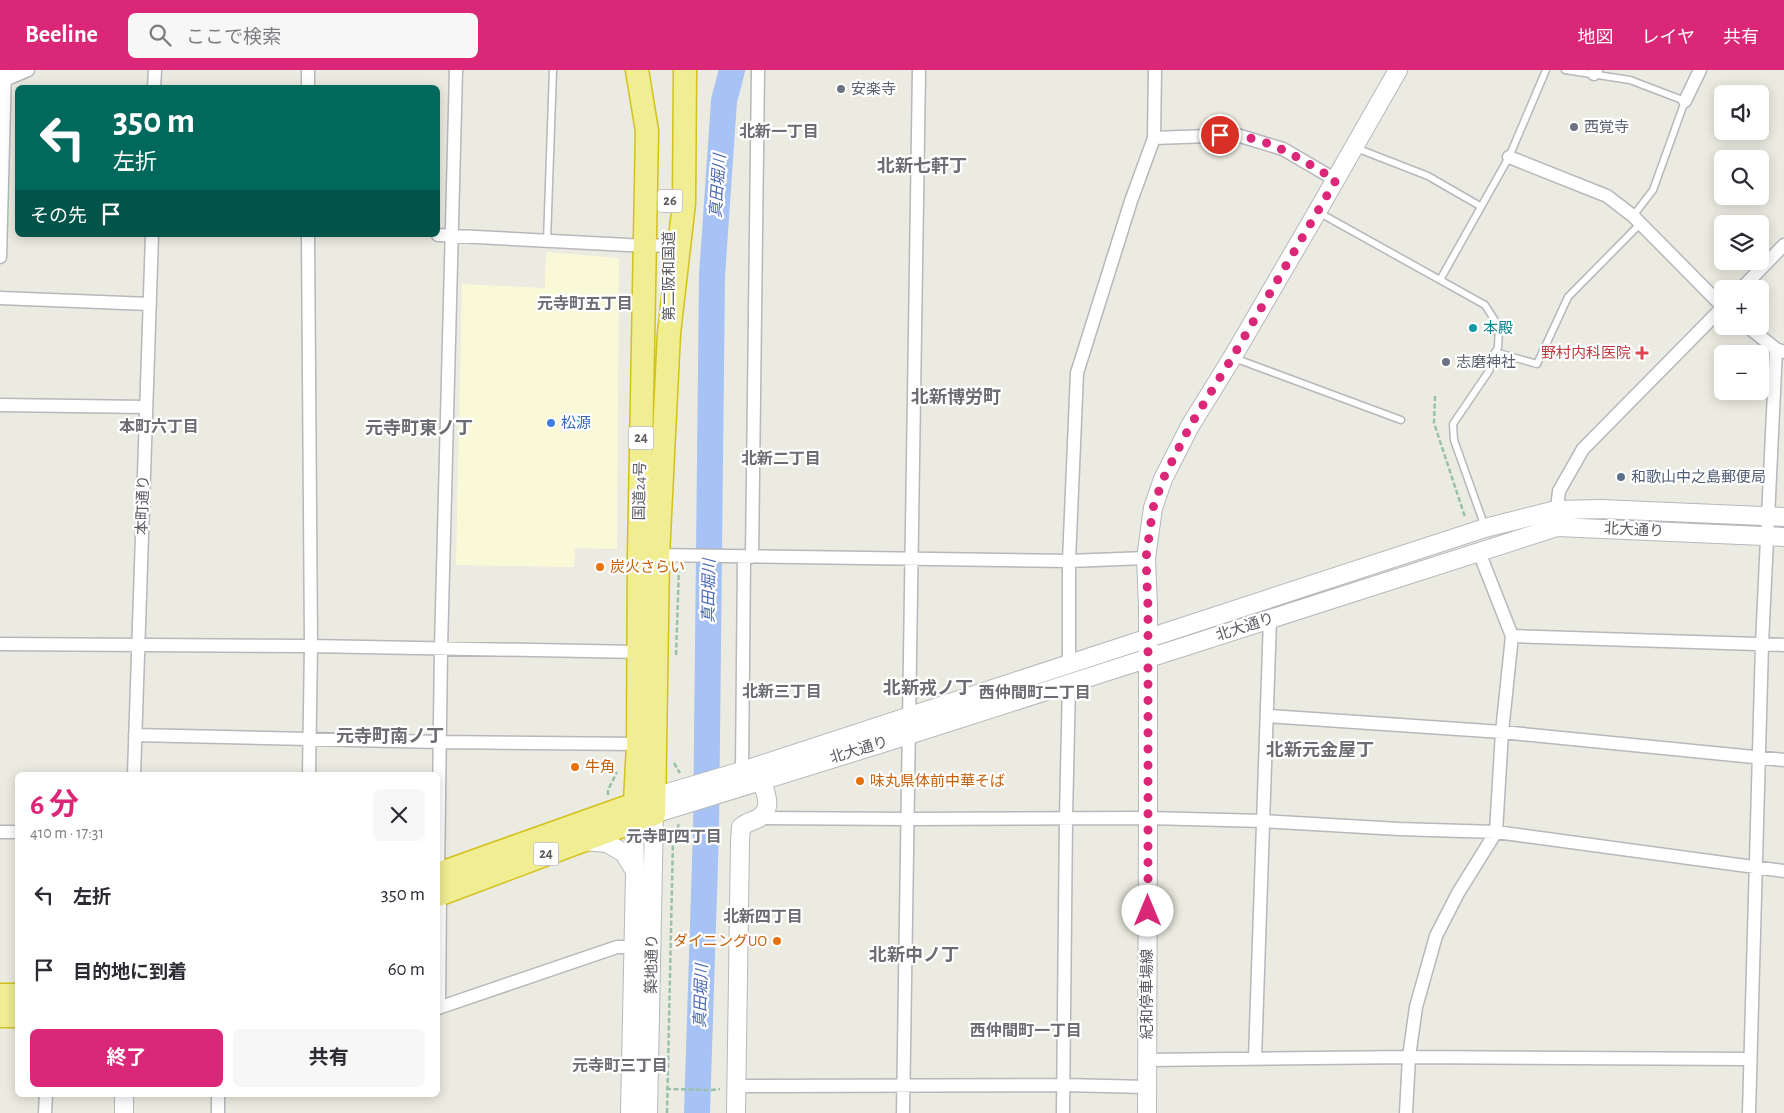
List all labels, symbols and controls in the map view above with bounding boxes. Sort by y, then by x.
search box [128,13,478,58]
icon: search [146,21,174,49]
text: Beeline [25,23,98,47]
text: ここで検索 [186,28,281,47]
text: 地図 [1578,29,1614,47]
text: レイヤ [1642,29,1695,47]
text: 共有 [1723,29,1759,47]
place label: 安楽寺 [851,81,896,97]
marker: 安楽寺 [835,83,847,95]
map controls [1714,85,1769,400]
button: sound [1714,85,1769,140]
text: 350 m [113,104,195,139]
icon: left [30,105,95,170]
pin [1199,114,1241,156]
place label: 西覚寺 [1584,119,1629,135]
icon: arrive [1206,121,1234,149]
marker: 西覚寺 [1568,121,1580,133]
district label: 北新一丁目 [739,123,819,140]
button: search [1714,150,1769,205]
text: 左折 [113,151,157,173]
water label: 真田堀川 [707,151,728,218]
district label: 北新七軒丁 [877,156,967,176]
road number: 26 [658,190,682,212]
icon: arrive [97,200,125,228]
text: その先 [30,207,87,226]
button: layers [1714,215,1769,270]
street label: 第二阪和国道 [661,231,677,321]
button: + [1714,280,1769,335]
district label: 元寺町五丁目 [537,295,633,312]
place label: 本殿 [1483,320,1513,336]
marker: 本殿 [1467,322,1479,334]
place label: 野村内科医院 [1541,344,1631,361]
button: − [1714,345,1769,400]
marker: 野村内科医院 [1635,346,1649,360]
place label: 志磨神社 [1456,354,1516,370]
marker: 志磨神社 [1440,356,1452,368]
district label: 北新博労町 [911,387,1001,407]
place label: 松源 [561,415,591,431]
marker: 松源 [545,417,557,429]
district label: 本町六丁目 [119,418,199,435]
district label: 元寺町東ノ丁 [365,419,473,438]
road number: 24 [628,426,654,449]
district label: 北新二丁目 [741,450,821,467]
street label: 国道24号 [631,461,648,521]
place label: 和歌山中之島郵便局 [1631,469,1766,485]
marker: 和歌山中之島郵便局 [1615,471,1627,483]
street label: 本町通り [133,475,152,535]
street label: 北大通り [1604,519,1664,539]
water label: 真田堀川 [699,557,718,623]
place label: 炭火さらい [610,559,685,575]
marker: 炭火さらい [594,561,606,573]
street label: 北大通り [1214,609,1276,643]
district label: 北新戎ノ丁 [883,678,973,698]
district label: 北新三丁目 [742,683,822,700]
district label: 西仲間町二丁目 [979,683,1091,701]
district label: 元寺町南ノ丁 [336,727,444,746]
street label: 北大通り [828,732,890,766]
district label: 北新元金屋丁 [1266,740,1374,760]
place label: 牛角 [585,759,615,775]
marker: 牛角 [569,761,581,773]
place label: 味丸県体前中華そば [870,773,1005,789]
marker: 味丸県体前中華そば [854,775,866,787]
button: close [373,789,425,841]
text: 6 分 [30,790,79,820]
text: 410 m · 17:31 [30,825,104,841]
district label: 元寺町四丁目 [626,828,722,845]
road number: 24 [534,842,558,866]
icon: left [30,881,58,909]
position arrow [1121,884,1173,936]
text: 350 m [381,885,425,904]
text: 左折 [73,888,111,907]
district label: 北新四丁目 [723,908,803,925]
place label: ダイニングUO [673,933,767,949]
street label: 築地通り [643,934,660,994]
marker: ダイニングUO [771,935,783,947]
district label: 北新中ノ丁 [869,945,959,965]
street label: 紀和停車場線 [1139,949,1155,1039]
icon: arrive [30,956,58,984]
text: 60 m [388,960,425,979]
water label: 真田堀川 [691,962,710,1028]
text: 目的地に到着 [73,963,187,982]
district label: 西仲間町一丁目 [970,1021,1082,1039]
button: 終了 [30,1029,223,1087]
button: 共有 [233,1029,425,1087]
district label: 元寺町三丁目 [572,1057,668,1074]

